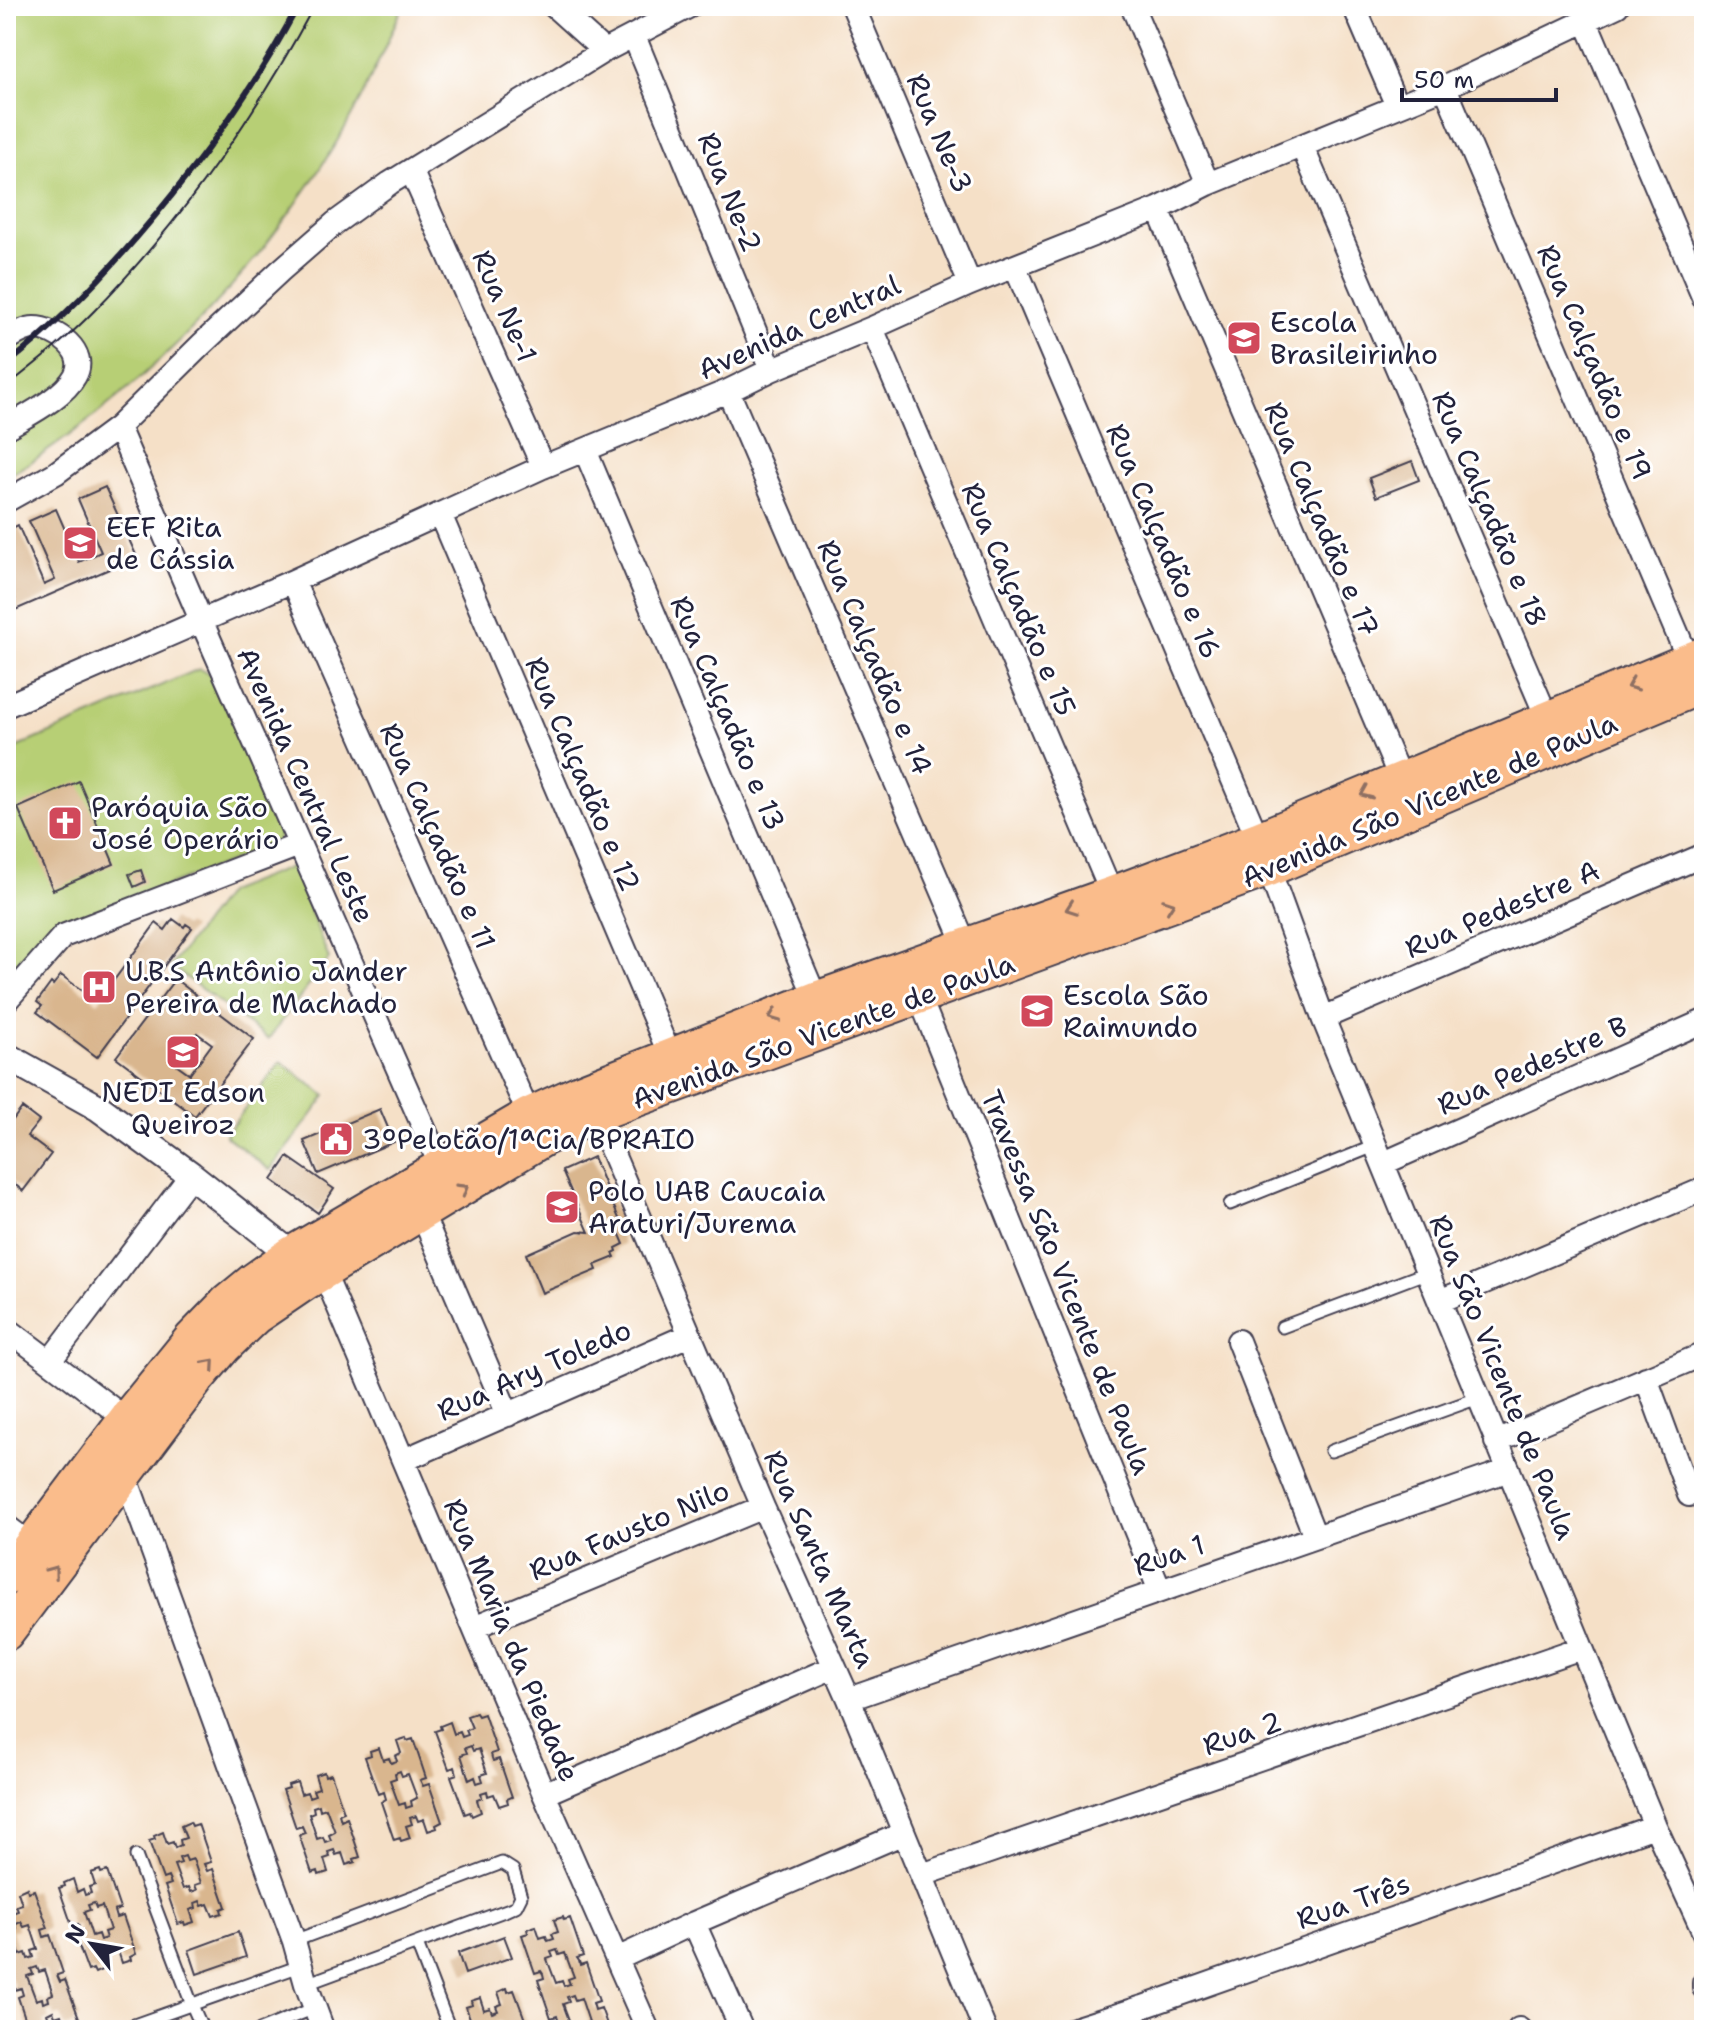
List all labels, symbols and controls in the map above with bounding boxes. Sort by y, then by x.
scale bar [1402,52,1556,102]
text: 50 m [1414,64,1474,96]
street label: Rua Ne-3 [898,67,982,199]
street label: Rua Ne-2 [689,127,771,257]
street label: Rua Calçadão e 19 [1528,239,1662,485]
street label: Rua Ne-1 [463,244,547,368]
street label: Avenida Central [692,265,907,389]
place label: Escola Brasileirinho [1270,303,1438,373]
school or university icon: Escola Brasileirinho [1225,319,1263,357]
street label: Rua Calçadão e 18 [1423,385,1557,633]
street label: Rua Calçadão e 17 [1255,396,1389,642]
street label: Rua Calçadão e 16 [1097,418,1231,664]
street label: Rua Calçadão e 15 [953,477,1085,721]
place label: EEF Rita de Cássia [106,508,234,578]
school or university icon: EEF Rita de Cássia [61,524,99,562]
street label: Rua Calçadão e 14 [808,534,942,780]
street label: Rua Calçadão e 13 [661,590,795,836]
street label: Avenida Central Leste [228,641,384,929]
street label: Rua Calçadão e 12 [516,651,650,897]
one-way arrow [1626,675,1640,691]
street label: Avenida São Vicente de Paula [1235,703,1623,897]
street label: Rua Calçadão e 11 [371,717,505,955]
one-way arrow [1359,784,1374,800]
place label: Paróquia São José Operário [91,788,279,858]
church icon: Paróquia São José Operário [46,804,84,842]
street label: Rua Pedestre A [1399,851,1605,967]
one-way arrow [1161,898,1175,915]
one-way arrow [1065,899,1079,915]
street label: Avenida São Vicente de Paula [626,944,1020,1118]
place label: U.B.S Antônio Jander Pereira de Machado [125,952,408,1022]
hospital icon: U.B.S Antônio Jander Pereira de Machado [80,968,118,1006]
place label: Escola São Raimundo [1063,976,1209,1046]
school or university icon: Escola São Raimundo [1018,992,1056,1030]
one-way arrow [768,1006,782,1023]
street label: Rua Pedestre B [1431,1006,1633,1124]
school or university icon: NEDI Edson Queiroz [164,1033,202,1071]
place label: NEDI Edson Queiroz [101,1073,265,1143]
street label: Travessa São Vicente de Paula [972,1084,1162,1480]
public building icon: 3ºPelotão/1ªCia/BPRAIO [317,1120,355,1158]
place label: 3ºPelotão/1ªCia/BPRAIO [362,1120,695,1158]
place label: Polo UAB Caucaia Araturi/Jurema [588,1172,825,1242]
one-way arrow [454,1183,469,1198]
school or university icon: Polo UAB Caucaia Araturi/Jurema [543,1188,581,1226]
street label: Rua São Vicente de Paula [1420,1209,1586,1545]
street label: Rua Ary Toledo [431,1310,637,1430]
one-way arrow [200,1359,215,1373]
street label: Rua Santa Marta [755,1444,885,1674]
street label: Rua Fausto Nilo [523,1471,735,1589]
street label: Rua Maria da Piedade [435,1493,589,1787]
street label: Rua 1 [1128,1525,1210,1585]
one-way arrow [43,1565,58,1580]
street label: Rua 2 [1197,1702,1287,1764]
street label: Rua Três [1291,1864,1415,1938]
north arrow [52,1904,132,1984]
text: N [58,1919,92,1949]

